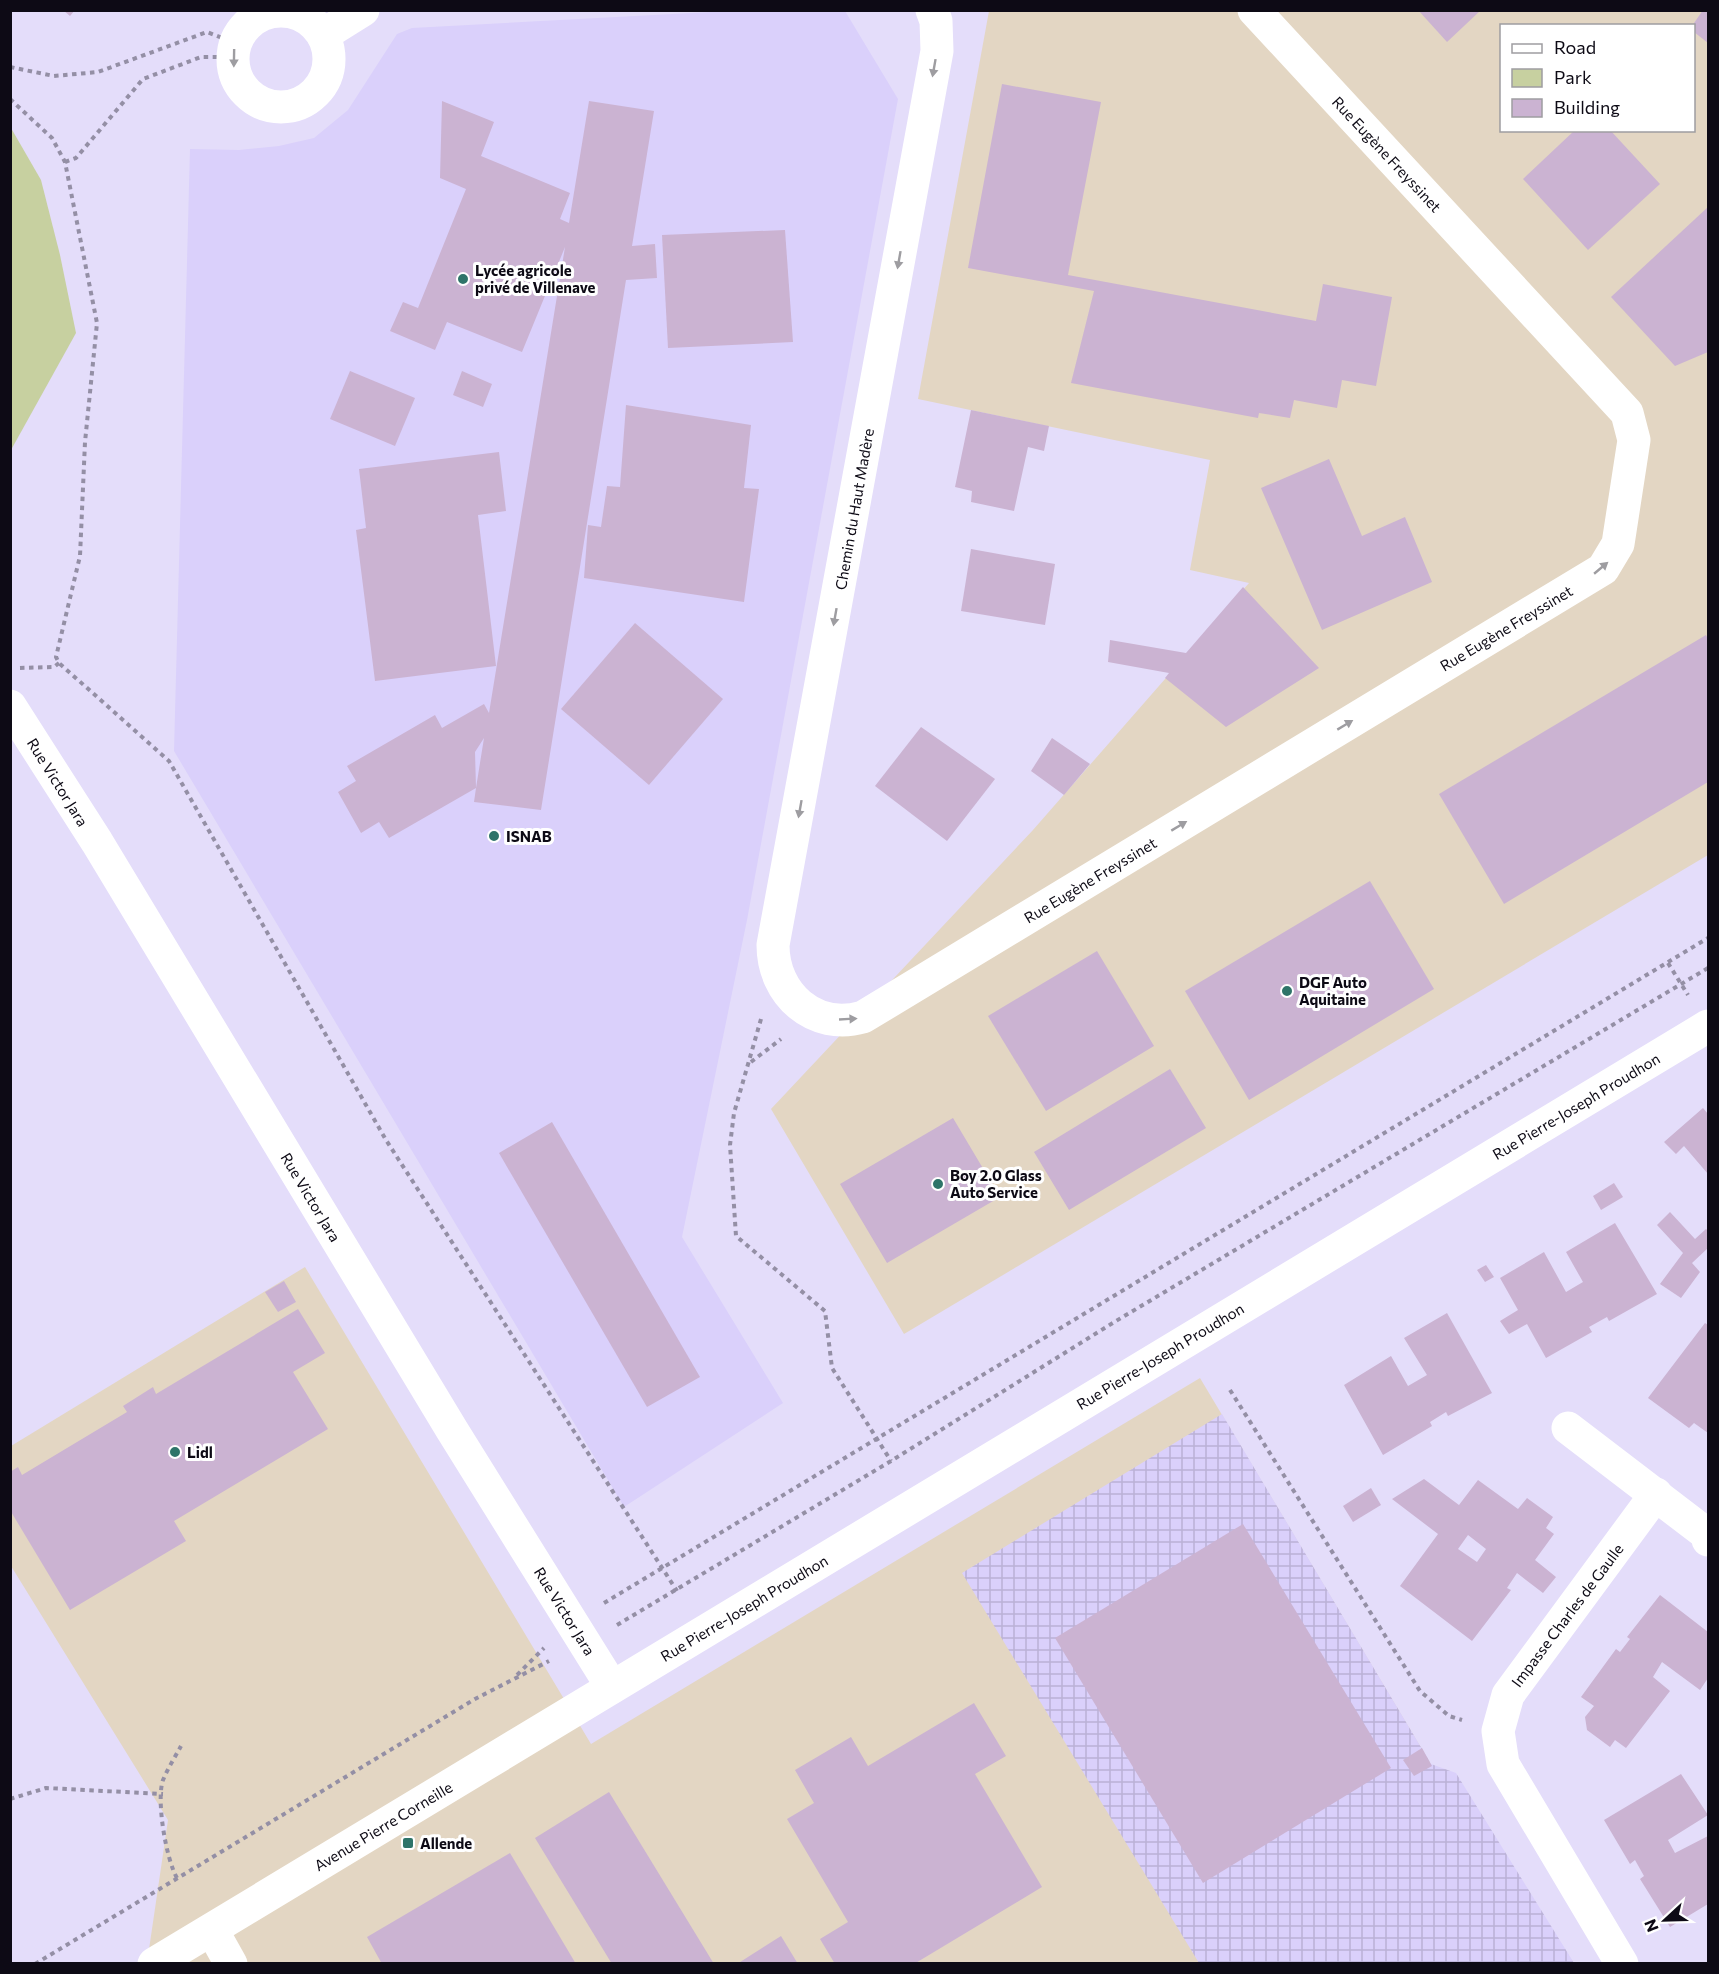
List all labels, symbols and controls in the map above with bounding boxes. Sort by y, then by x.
legend [1500,24,1695,132]
text: Road [1554,36,1596,58]
one-way arrow [229,48,239,67]
one-way arrow [929,59,938,78]
text: Park [1554,66,1592,88]
street label: Rue Eugène Freyssinet [1329,93,1445,215]
text: Building [1554,96,1620,118]
one-way arrow [894,250,903,269]
place label: Lycée agricole privé de Villenave [475,261,595,296]
marker: Lycée agricole privé de Villenave [456,272,470,286]
street label: Chemin du Haut Madère [831,427,877,591]
one-way arrow [1593,562,1609,575]
street label: Rue Eugène Freyssinet [1437,581,1575,675]
one-way arrow [830,608,839,627]
one-way arrow [1337,720,1354,730]
street label: Rue Victor Jara [24,735,92,829]
one-way arrow [795,800,804,819]
one-way arrow [1171,821,1187,832]
place label: ISNAB [506,827,552,845]
marker: ISNAB [487,829,501,843]
street label: Rue Eugène Freyssinet [1021,833,1159,927]
place label: DGF Auto Aquitaine [1299,973,1367,1008]
marker: DGF Auto Aquitaine [1280,984,1294,998]
one-way arrow [839,1015,858,1024]
street label: Rue Pierre-Joseph Proudhon [1489,1049,1663,1163]
street label: Rue Victor Jara [277,1149,345,1245]
place label: Boy 2.0 Glass Auto Service [950,1166,1042,1201]
marker: Boy 2.0 Glass Auto Service [931,1177,945,1191]
street label: Rue Pierre-Joseph Proudhon [1073,1299,1247,1413]
place label: Lidl [187,1443,213,1461]
marker: Lidl [168,1445,182,1459]
street label: Impasse Charles de Gaulle [1507,1540,1627,1690]
street label: Rue Pierre-Joseph Proudhon [657,1551,831,1665]
street label: Rue Victor Jara [531,1564,599,1658]
street label: Avenue Pierre Corneille [311,1778,455,1874]
place label: Allende [420,1834,472,1852]
marker: Allende [401,1836,415,1850]
north arrow [1635,1890,1695,1950]
text: N [1640,1917,1662,1935]

